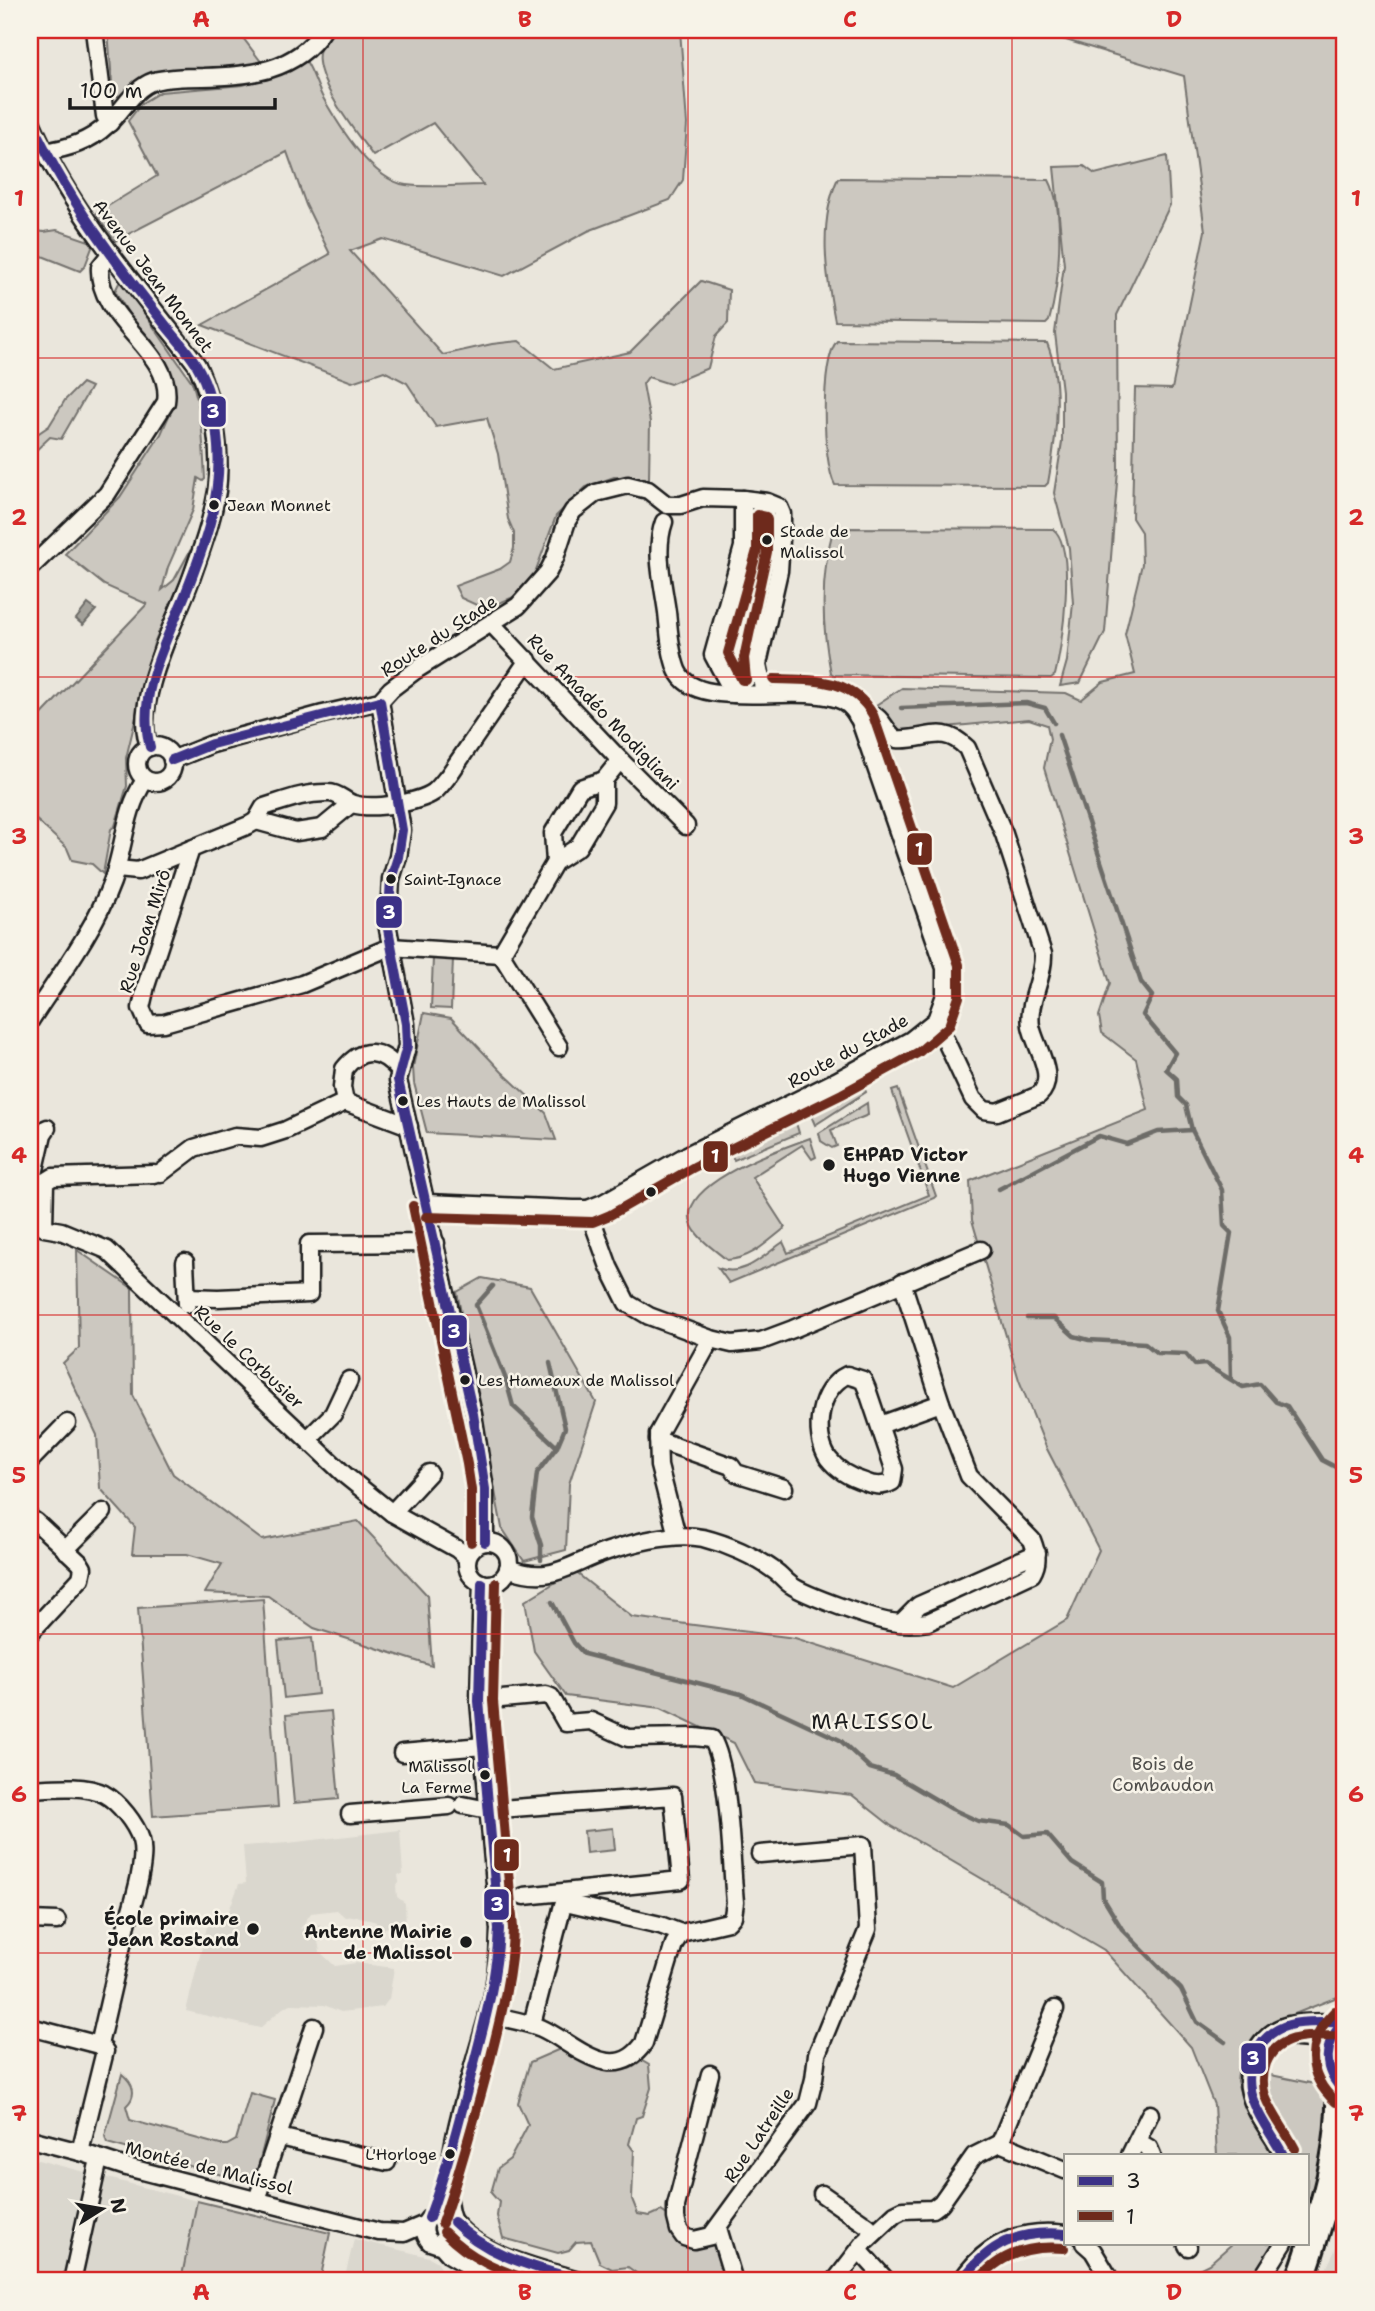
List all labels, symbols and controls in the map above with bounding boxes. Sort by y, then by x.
text: A [192,4,210,34]
text: B [518,4,532,34]
text: C [843,4,857,34]
text: D [1166,4,1182,34]
scale bar [70,66,275,110]
text: 100 m [80,77,143,105]
text: 1 [14,183,24,213]
text: 1 [1351,183,1361,213]
street label: Avenue Jean Monnet [87,194,219,358]
line badge: 3 [200,395,227,428]
text: 3 [206,399,220,424]
place label: Jean Monnet [227,495,331,516]
marker: Jean Monnet [207,498,221,512]
text: 2 [11,502,27,532]
text: 2 [1348,502,1364,532]
place label: Stade de Malissol [780,521,849,563]
marker: Stade de Malissol [760,533,774,547]
street label: Route du Stade [376,589,502,683]
street label: Rue Amadéo Modigliani [522,629,684,795]
text: 3 [11,821,27,851]
text: 3 [1348,821,1364,851]
line badge: 1 [906,832,933,866]
text: 1 [915,837,923,862]
street label: Rue Joan Mirô [114,866,176,996]
place label: Saint-Ignace [404,869,502,890]
marker: Saint-Ignace [384,872,398,886]
line badge: 3 [375,895,403,929]
text: 3 [382,900,396,925]
street label: Route du Stade [783,1008,913,1094]
place label: Les Hauts de Malissol [416,1091,586,1112]
marker: Les Hauts de Malissol [396,1094,410,1108]
text: 4 [11,1140,27,1170]
line badge: 1 [702,1140,729,1173]
text: 4 [1348,1140,1364,1170]
place label: EHPAD Victor Hugo Vienne [843,1143,968,1188]
text: 1 [711,1144,719,1169]
marker: EHPAD Victor Hugo Vienne [821,1157,837,1173]
unlabelled marker [644,1185,658,1199]
street label: Rue le Corbusier [189,1300,309,1414]
line badge: 3 [441,1314,468,1348]
text: 3 [447,1319,461,1344]
place label: Les Hameaux de Malissol [478,1370,674,1391]
marker: Les Hameaux de Malissol [458,1373,472,1387]
text: 5 [12,1460,26,1490]
text: 5 [1349,1460,1363,1490]
district label: MALISSOL [811,1708,935,1736]
park label: Bois de Combaudon [1112,1752,1214,1797]
place label: Malissol La Ferme [401,1756,472,1798]
marker: Malissol La Ferme [478,1768,492,1782]
text: 6 [11,1779,27,1809]
text: 6 [1348,1779,1364,1809]
line badge: 1 [493,1838,520,1872]
text: 1 [503,1843,511,1868]
line badge: 3 [483,1888,510,1921]
text: 3 [490,1892,504,1917]
place label: École primaire Jean Rostand [104,1905,239,1952]
place label: Antenne Mairie de Malissol [304,1920,452,1965]
marker: École primaire Jean Rostand [245,1921,261,1937]
marker: Antenne Mairie de Malissol [458,1934,474,1950]
line badge: 3 [1240,2042,1267,2075]
text: 3 [1246,2046,1260,2071]
street label: Rue Latreille [718,2083,800,2187]
text: 7 [11,2098,27,2128]
text: 7 [1348,2098,1364,2128]
street label: Montée de Malissol [123,2136,296,2201]
place label: L'Horloge [365,2144,437,2165]
marker: L'Horloge [443,2147,457,2161]
legend [1064,2154,1308,2244]
text: 3 [1126,2167,1141,2195]
north arrow [66,2174,136,2244]
text: N [104,2196,132,2216]
text: 1 [1126,2203,1135,2231]
text: A [192,2277,210,2307]
text: B [518,2277,532,2307]
text: C [843,2277,857,2307]
text: D [1166,2277,1182,2307]

